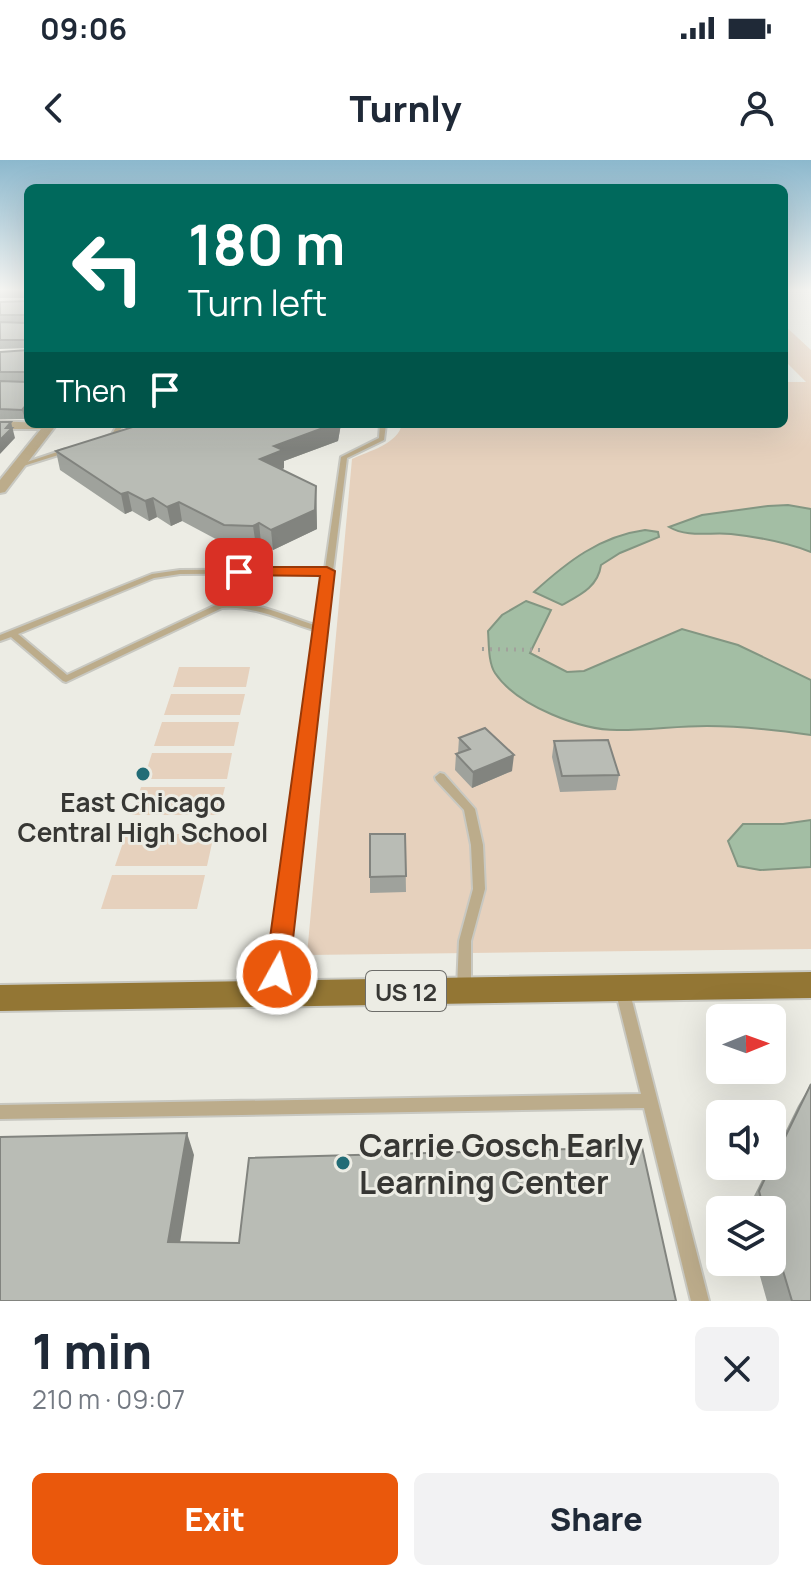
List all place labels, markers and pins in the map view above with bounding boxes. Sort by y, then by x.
pin [205,538,273,606]
marker: East Chicago Central High School [134,765,152,783]
place label: East Chicago Central High School [18,784,268,850]
place label: Carrie Gosch Early Learning Center [359,1123,643,1204]
marker: Carrie Gosch Early Learning Center [334,1154,352,1172]

